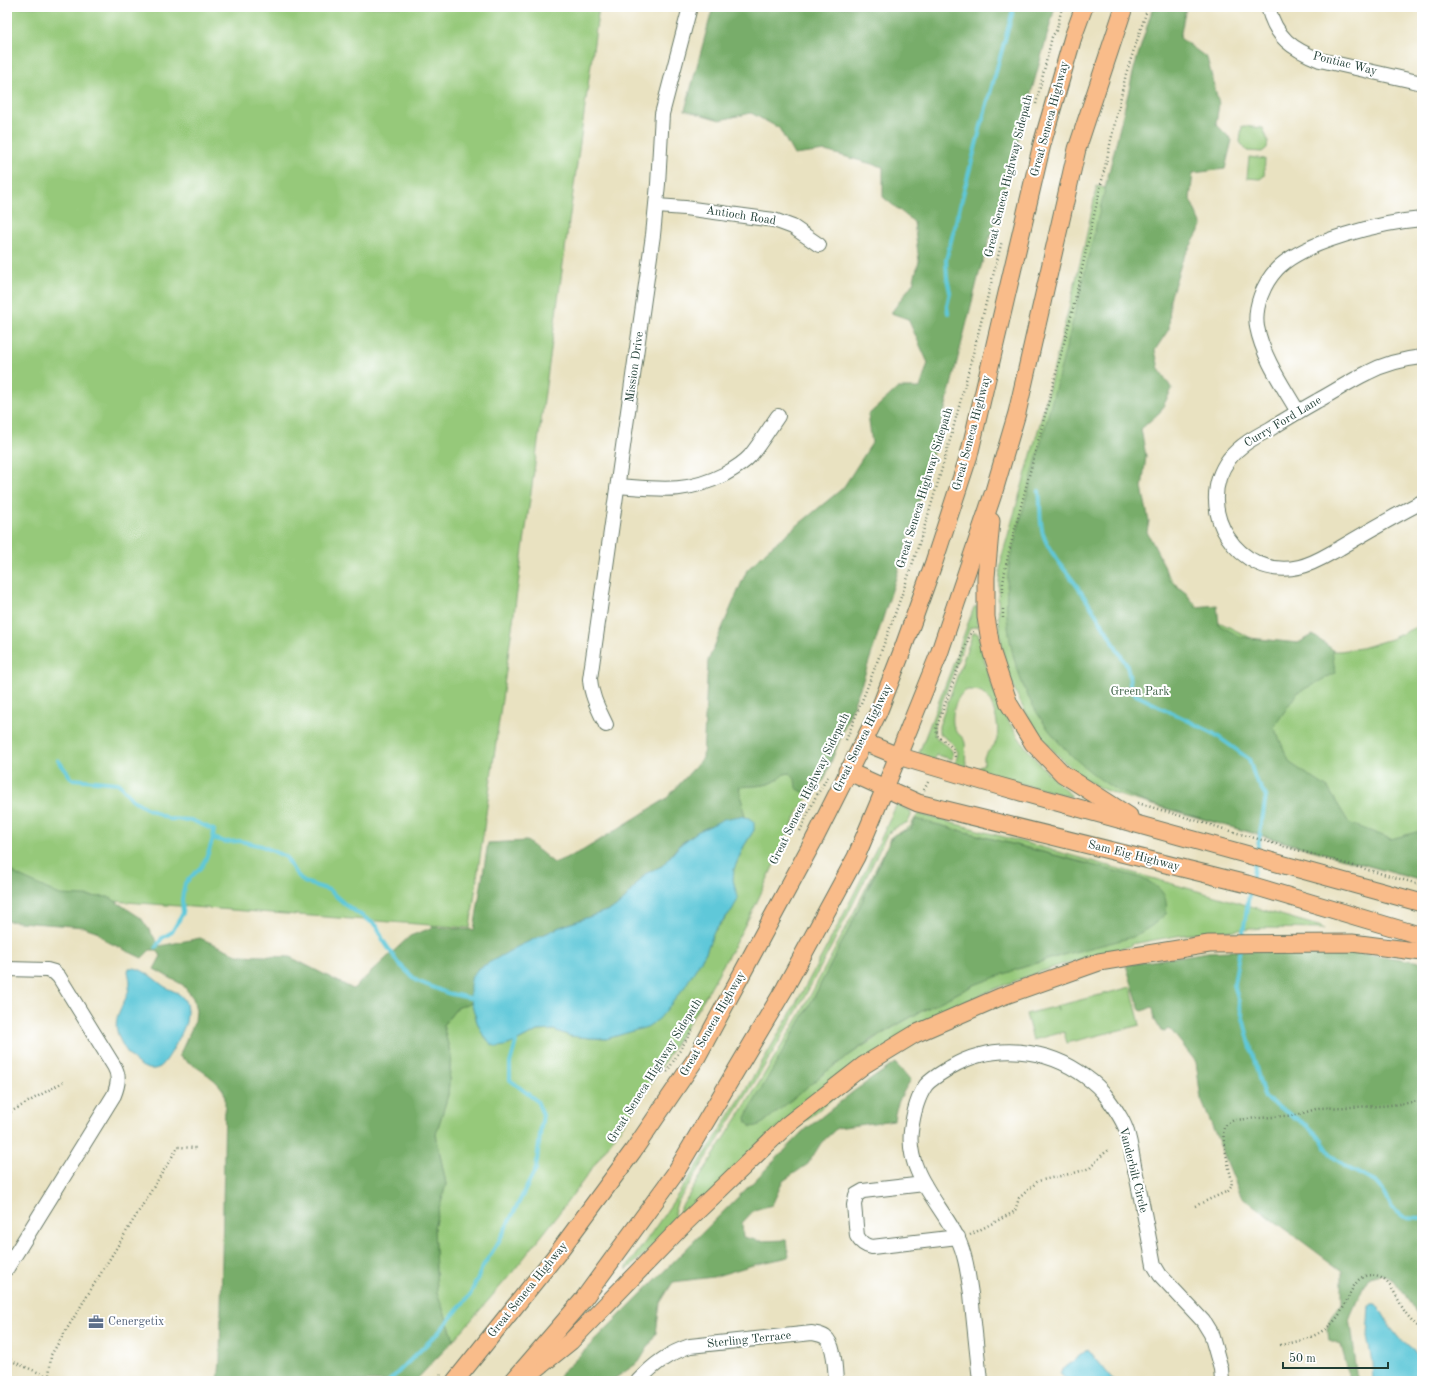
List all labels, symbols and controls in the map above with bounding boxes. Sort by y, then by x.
street label: Pontiac Way [1312,50,1379,78]
street label: Great Seneca Highway [1029,59,1071,178]
street label: Great Seneca Highway Sidepath [983,93,1035,259]
street label: Antioch Road [705,205,777,227]
street label: Mission Drive [624,330,646,403]
street label: Great Seneca Highway [951,373,993,492]
street label: Curry Ford Lane [1242,394,1324,450]
street label: Great Seneca Highway Sidepath [895,406,955,570]
street label: Great Seneca Highway [832,681,895,794]
park label: Green Park [1110,686,1170,698]
street label: Great Seneca Highway Sidepath [768,711,852,867]
street label: Sam Eig Highway [1087,839,1182,873]
street label: Great Seneca Highway [678,969,748,1078]
street label: Great Seneca Highway Sidepath [606,996,705,1145]
street label: Vanderbilt Circle [1117,1126,1150,1215]
street label: Great Seneca Highway [486,1240,570,1340]
office icon: Cenergetix [87,1313,105,1331]
place label: Cenergetix [108,1316,164,1328]
street label: Sterling Terrace [706,1330,792,1350]
scale bar [1283,1344,1388,1370]
text: 50 m [1289,1352,1316,1365]

